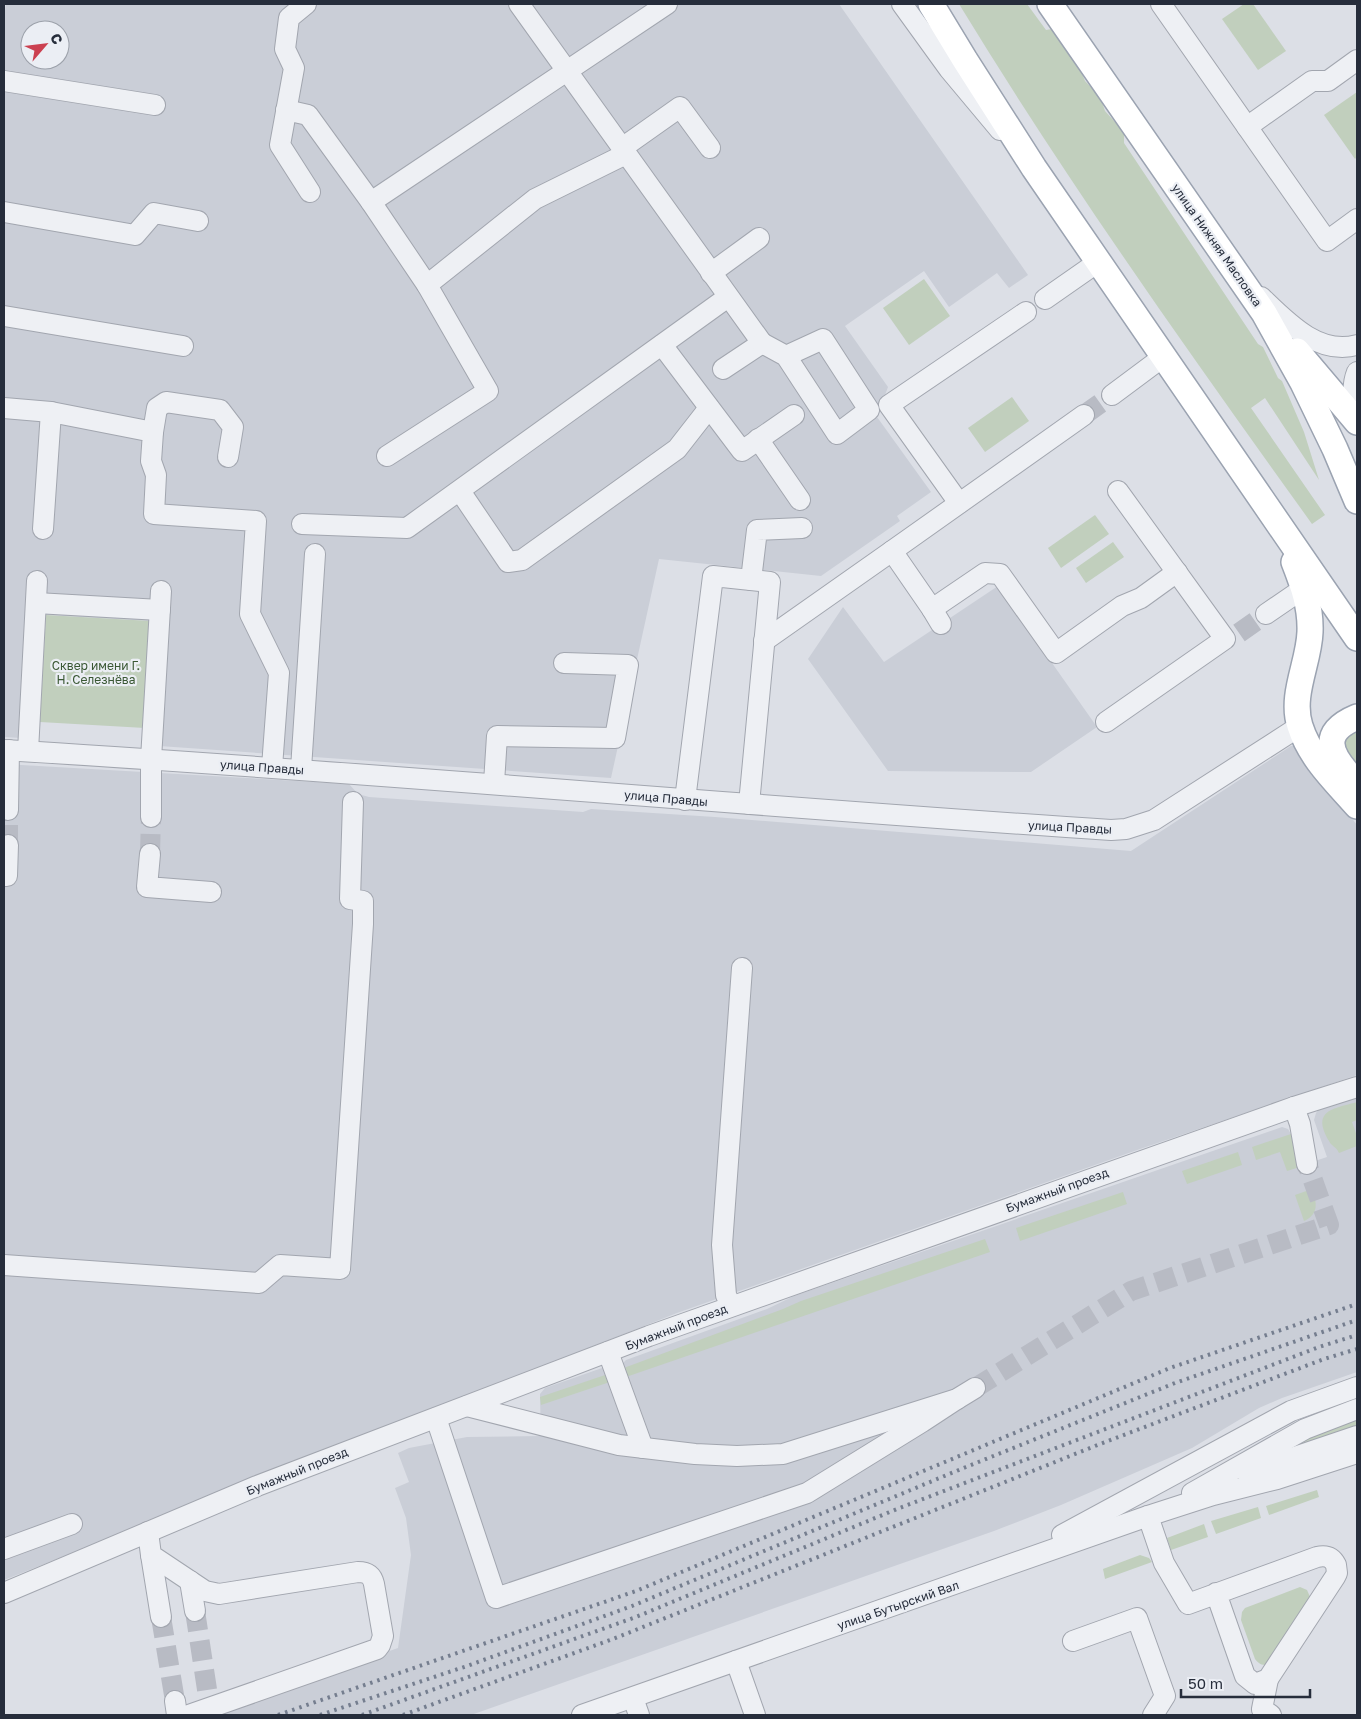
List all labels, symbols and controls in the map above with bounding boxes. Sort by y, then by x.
north arrow [20,20,70,70]
text: С [47,30,67,47]
street label: улица Нижняя Масловка [1169,181,1265,309]
park label: Сквер имени Г. Н. Селезнёва [52,658,140,687]
street label: улица Правды [220,757,304,777]
street label: улица Правды [623,787,709,809]
street label: улица Правды [1028,817,1112,837]
street label: Бумажный проезд [1004,1164,1110,1216]
street label: Бумажный проезд [623,1301,729,1353]
street label: Бумажный проезд [244,1444,350,1498]
street label: улица Бутырский Вал [835,1577,961,1633]
scale bar [1181,1666,1310,1698]
text: 50 m [1188,1674,1223,1692]

